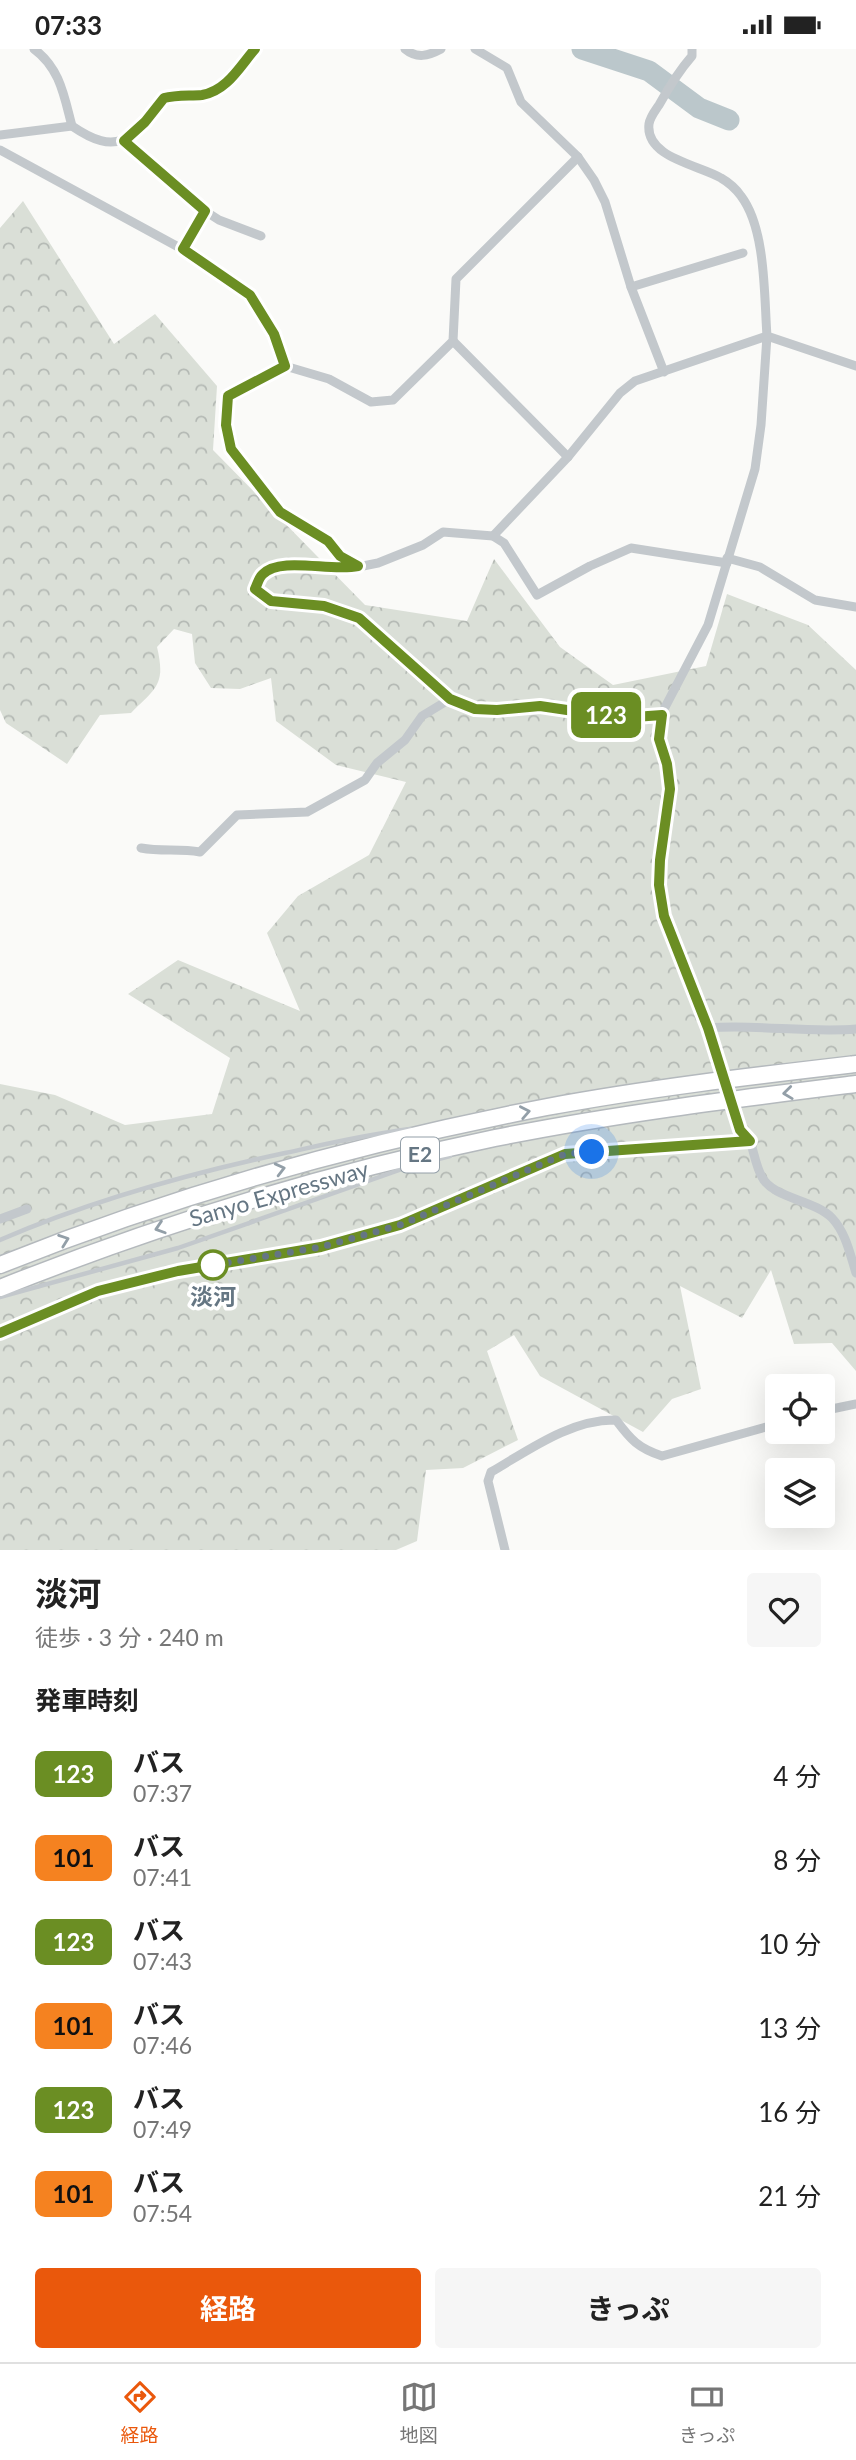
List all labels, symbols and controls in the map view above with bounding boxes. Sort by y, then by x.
text: 07:33 [35,9,102,41]
line badge: 123 [566,692,646,738]
text: 123 [585,700,627,729]
one-way arrow [782,1085,794,1100]
one-way arrow [519,1105,531,1120]
your location [574,1134,609,1169]
road number: E2 [401,1137,439,1173]
street label: Sanyo Expressway [186,1154,372,1232]
one-way arrow [274,1163,286,1177]
one-way arrow [154,1220,167,1234]
one-way arrow [57,1234,69,1248]
marker: 淡河 [198,1250,228,1280]
place label: 淡河 [190,1282,236,1310]
map controls [765,1374,835,1528]
button: locate [765,1374,835,1444]
button: layers [765,1458,835,1528]
text: 淡河 [35,1573,101,1613]
button: heart [747,1573,821,1647]
text: 徒歩 · 3 分 · 240 m [35,1623,224,1651]
text: 発車時刻 [35,1684,139,1716]
text: バス [133,1746,185,1778]
text: 123 [53,1759,94,1788]
text: 4 分 [773,1760,821,1792]
text: 07:37 [133,1779,192,1807]
text: バス [133,1830,185,1862]
text: 101 [53,1843,94,1872]
text: 8 分 [773,1844,821,1876]
text: 07:41 [133,1863,192,1891]
text: バス [133,1914,185,1946]
text: 123 [53,1927,94,1956]
text: 10 分 [758,1928,821,1960]
text: 07:43 [133,1947,192,1975]
text: バス [133,1998,185,2030]
text: 101 [53,2011,94,2040]
text: 13 分 [758,2012,821,2044]
text: 07:46 [133,2031,192,2059]
text: バス [133,2082,185,2114]
text: 123 [53,2095,94,2124]
text: 16 分 [758,2096,821,2128]
text: 07:49 [133,2115,192,2143]
text: バス [133,2166,185,2198]
text: 101 [53,2179,94,2208]
text: 21 分 [758,2180,821,2212]
text: 07:54 [133,2199,192,2227]
button: 経路 [35,2268,421,2348]
button: きっぷ [435,2268,821,2348]
tab: 経路 [121,2378,159,2447]
tab: 地図 [400,2378,438,2447]
tab: きっぷ [679,2378,735,2447]

